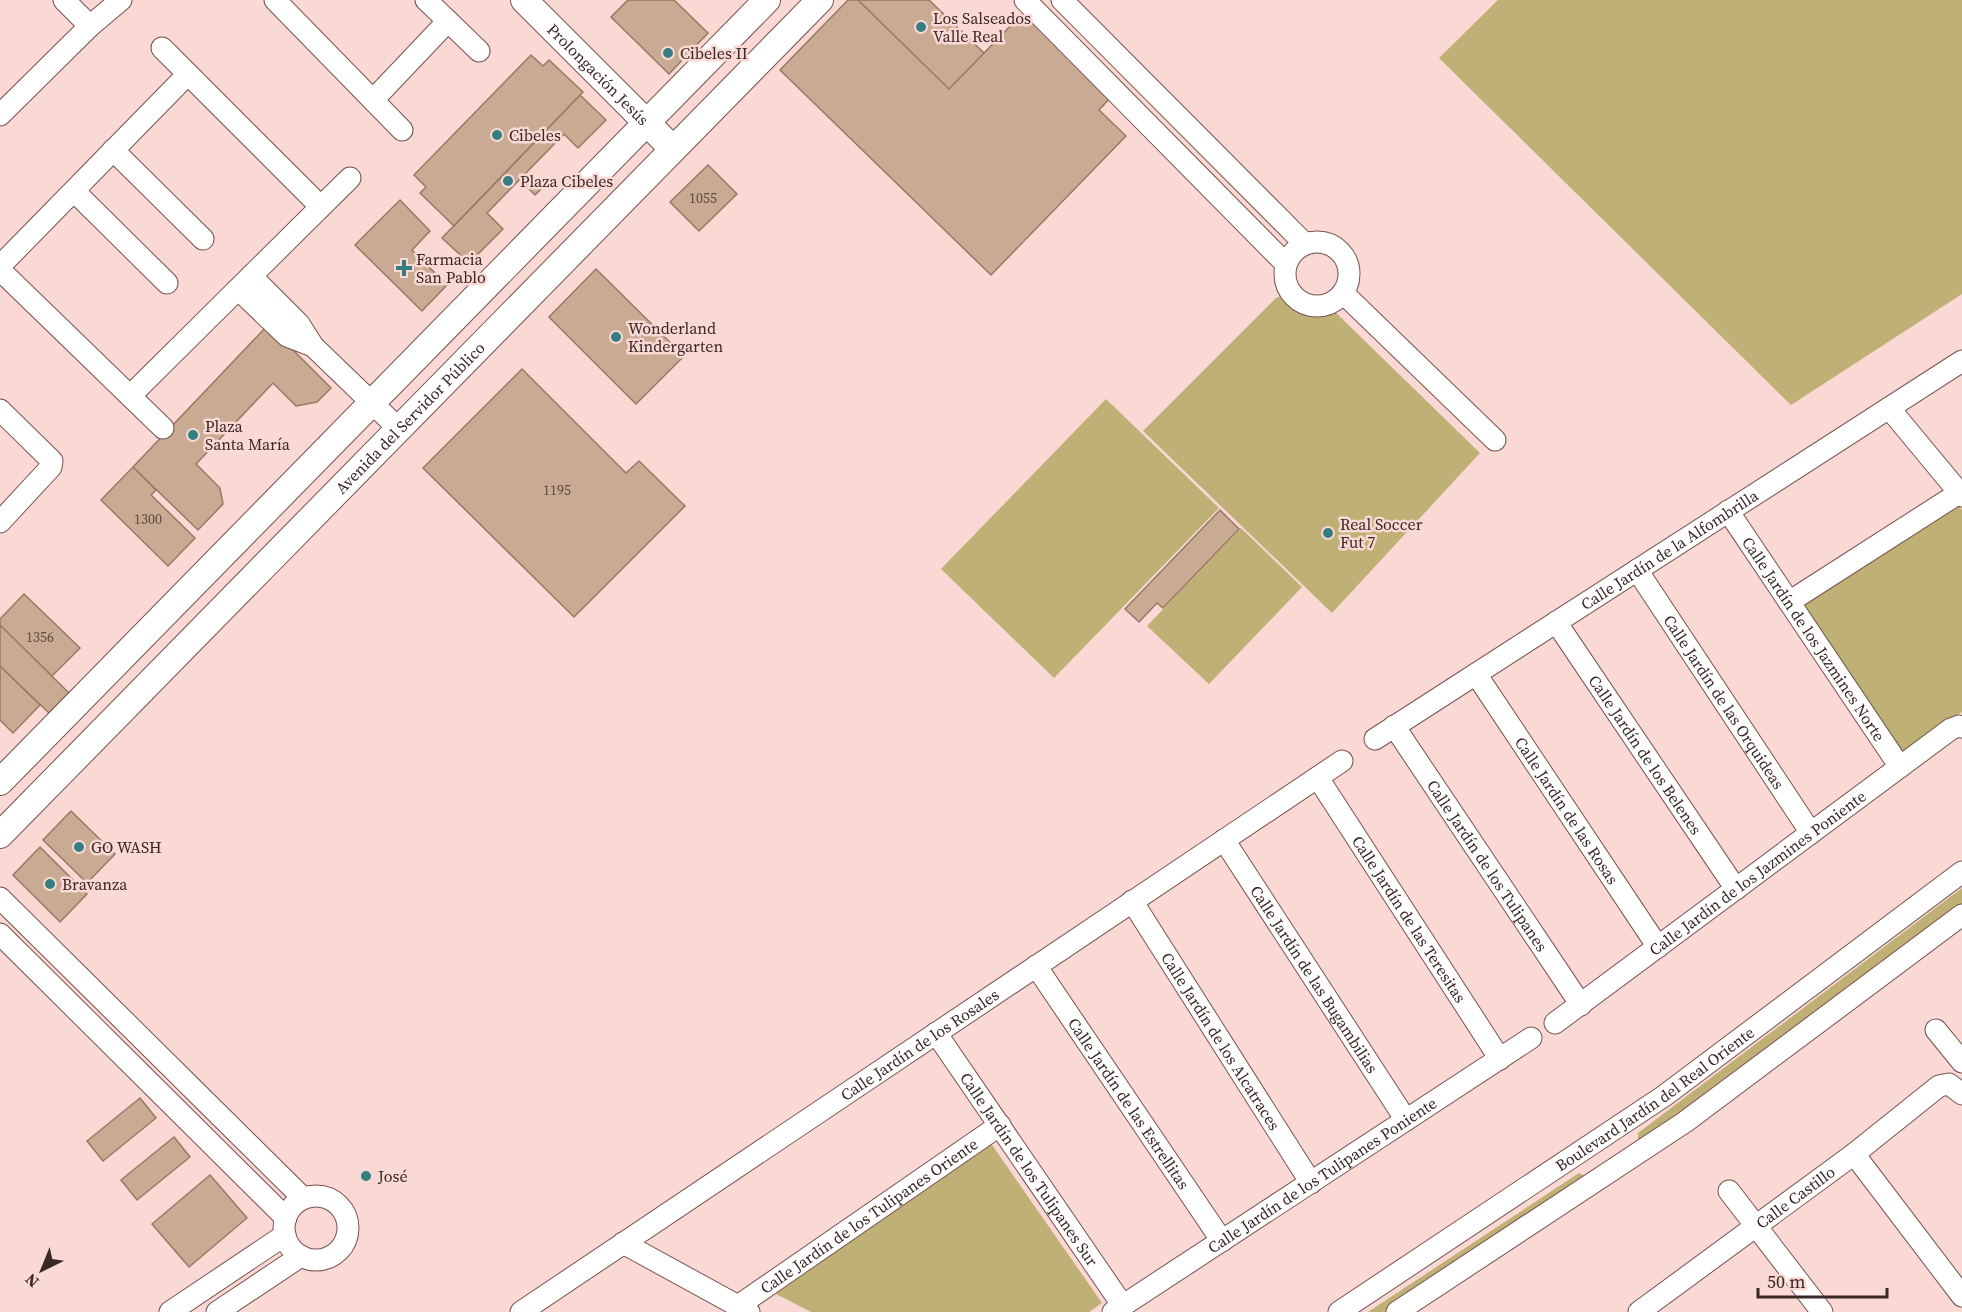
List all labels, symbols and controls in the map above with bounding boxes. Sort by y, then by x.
place label: Los Salseados Valle Real [933,7,1031,47]
street label: Prolongación Jesús [542,18,654,130]
marker: Los Salseados Valle Real [914,20,928,34]
place label: Cibeles II [680,42,748,64]
marker: Cibeles II [661,46,675,60]
place label: Cibeles [509,124,561,146]
marker: Cibeles [490,128,504,142]
place label: Plaza Cibeles [520,170,613,192]
marker: Plaza Cibeles [501,174,515,188]
house number: 1055 [689,188,717,208]
place label: Farmacia San Pablo [416,248,486,288]
marker: Farmacia San Pablo [397,261,411,275]
place label: Wonderland Kindergarten [628,317,723,357]
marker: Wonderland Kindergarten [609,330,623,344]
street label: Avenida del Servidor Público [330,337,490,498]
place label: Plaza Santa María [205,415,291,455]
marker: Plaza Santa María [186,428,200,442]
house number: 1195 [543,480,571,500]
street label: Calle Jardín de la Alfombrilla [1576,484,1763,615]
house number: 1300 [134,509,162,529]
place label: Real Soccer Fut 7 [1340,513,1423,553]
marker: Real Soccer Fut 7 [1321,526,1335,540]
street label: Calle Jardín de los Jazmines Norte [1737,532,1891,745]
street label: Calle Jardín de las Orquideas [1658,610,1790,793]
house number: 1356 [26,627,54,647]
street label: Calle Jardín de los Belenes [1584,670,1707,839]
street label: Calle Jardín de las Rosas [1510,732,1624,889]
street label: Calle Jardín de los Tulipanes [1422,775,1553,956]
street label: Calle Jardín de los Jazmines Poniente [1644,785,1870,961]
street label: Calle Jardín de las Teresitas [1347,831,1472,1007]
place label: GO WASH [91,836,162,858]
marker: GO WASH [72,840,86,854]
place label: Bravanza [62,873,128,895]
marker: Bravanza [43,877,57,891]
street label: Calle Jardín de las Bugambilias [1245,881,1384,1077]
street label: Calle Jardín de los Alcatraces [1156,948,1286,1134]
street label: Calle Jardín de los Rosales [836,983,1003,1106]
street label: Calle Jardín de las Estrellitas [1063,1013,1195,1194]
street label: Boulevard Jardín del Real Oriente [1551,1021,1758,1176]
street label: Calle Jardín de los Tulipanes Sur [955,1068,1104,1271]
street label: Calle Jardín de los Tulipanes Poniente [1203,1092,1441,1258]
street label: Calle Jardín de los Tulipanes Oriente [755,1133,982,1299]
street label: Calle Castillo [1751,1161,1840,1234]
place label: José [377,1165,408,1187]
marker: José [359,1169,373,1183]
north arrow [12,1240,72,1300]
scale bar [1758,1261,1887,1299]
text: N [20,1269,44,1293]
text: 50 m [1767,1269,1805,1294]

